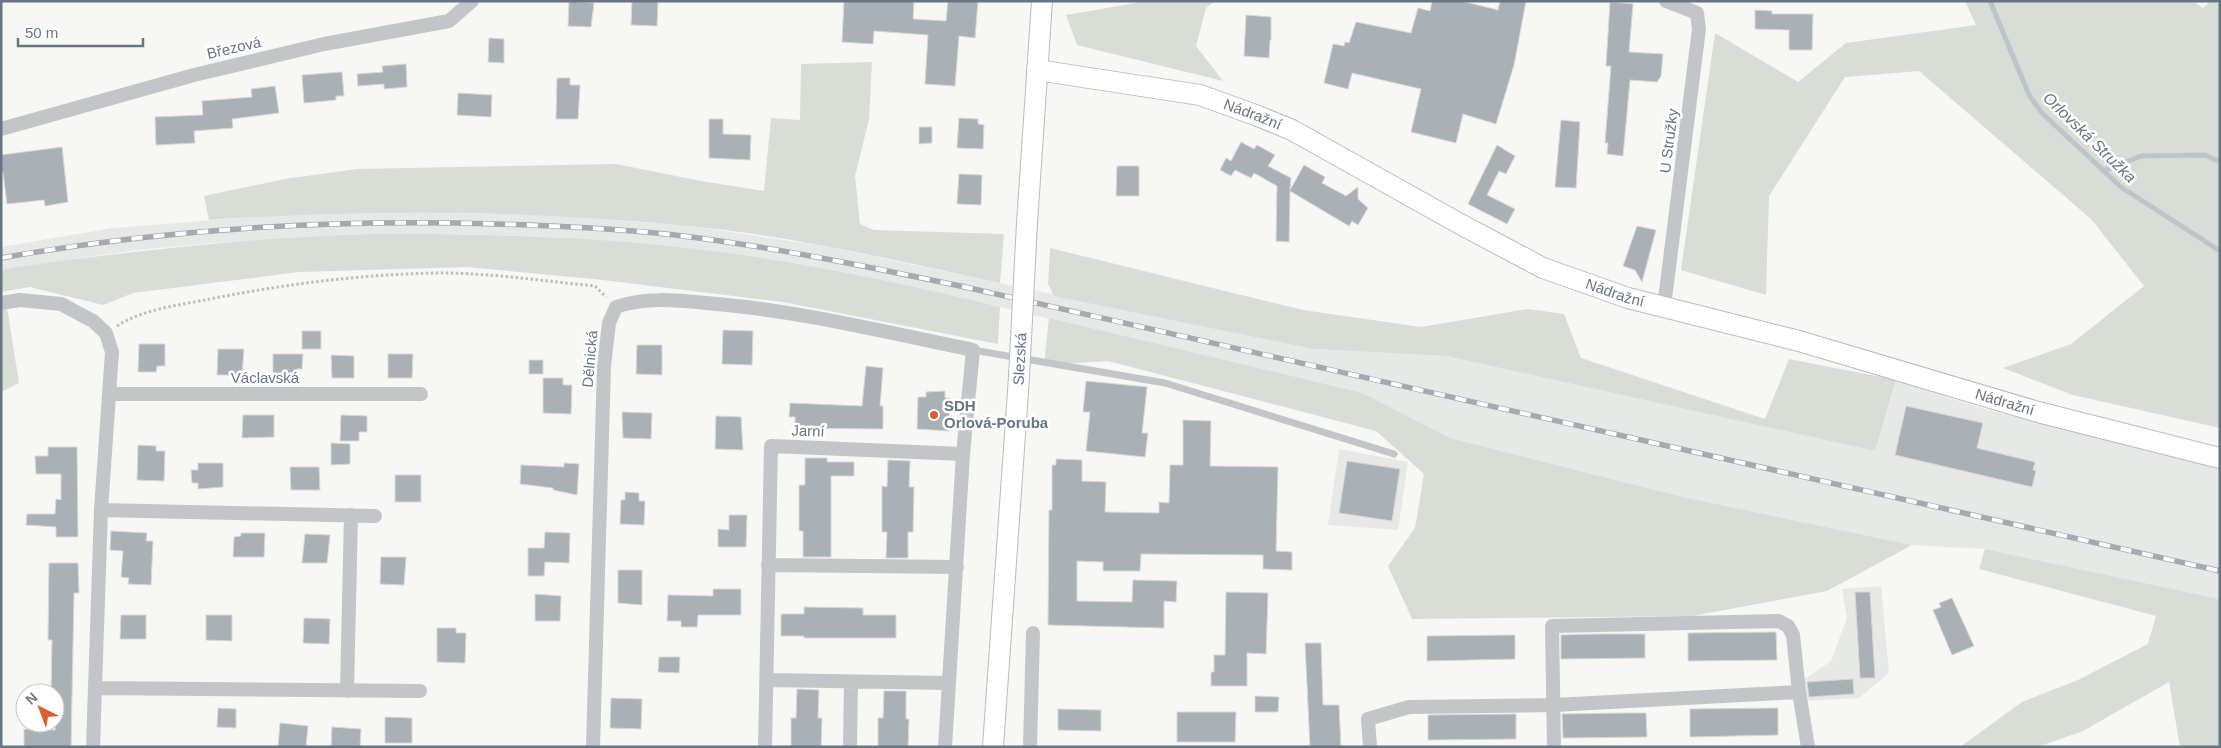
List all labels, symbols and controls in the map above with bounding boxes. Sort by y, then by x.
scale bar [18,15,142,47]
text: 50 m [25,24,58,41]
street label: Březová [205,33,263,62]
water label: Orlovská Stružka [2040,89,2139,186]
street label: Nádražní [1221,95,1285,133]
street label: U Stružky [1656,107,1681,174]
street label: Nádražní [1583,275,1647,310]
street label: Dělnická [579,329,601,388]
street label: Slezská [1010,332,1029,386]
street label: Václavská [231,369,300,386]
street label: Nádražní [1973,385,2037,419]
place label: SDH Orlová-Poruba [944,397,1049,431]
marker: SDH Orlová-Poruba [928,409,940,421]
street label: Jarní [791,421,826,440]
north arrow [15,683,65,733]
text: N [22,689,40,708]

